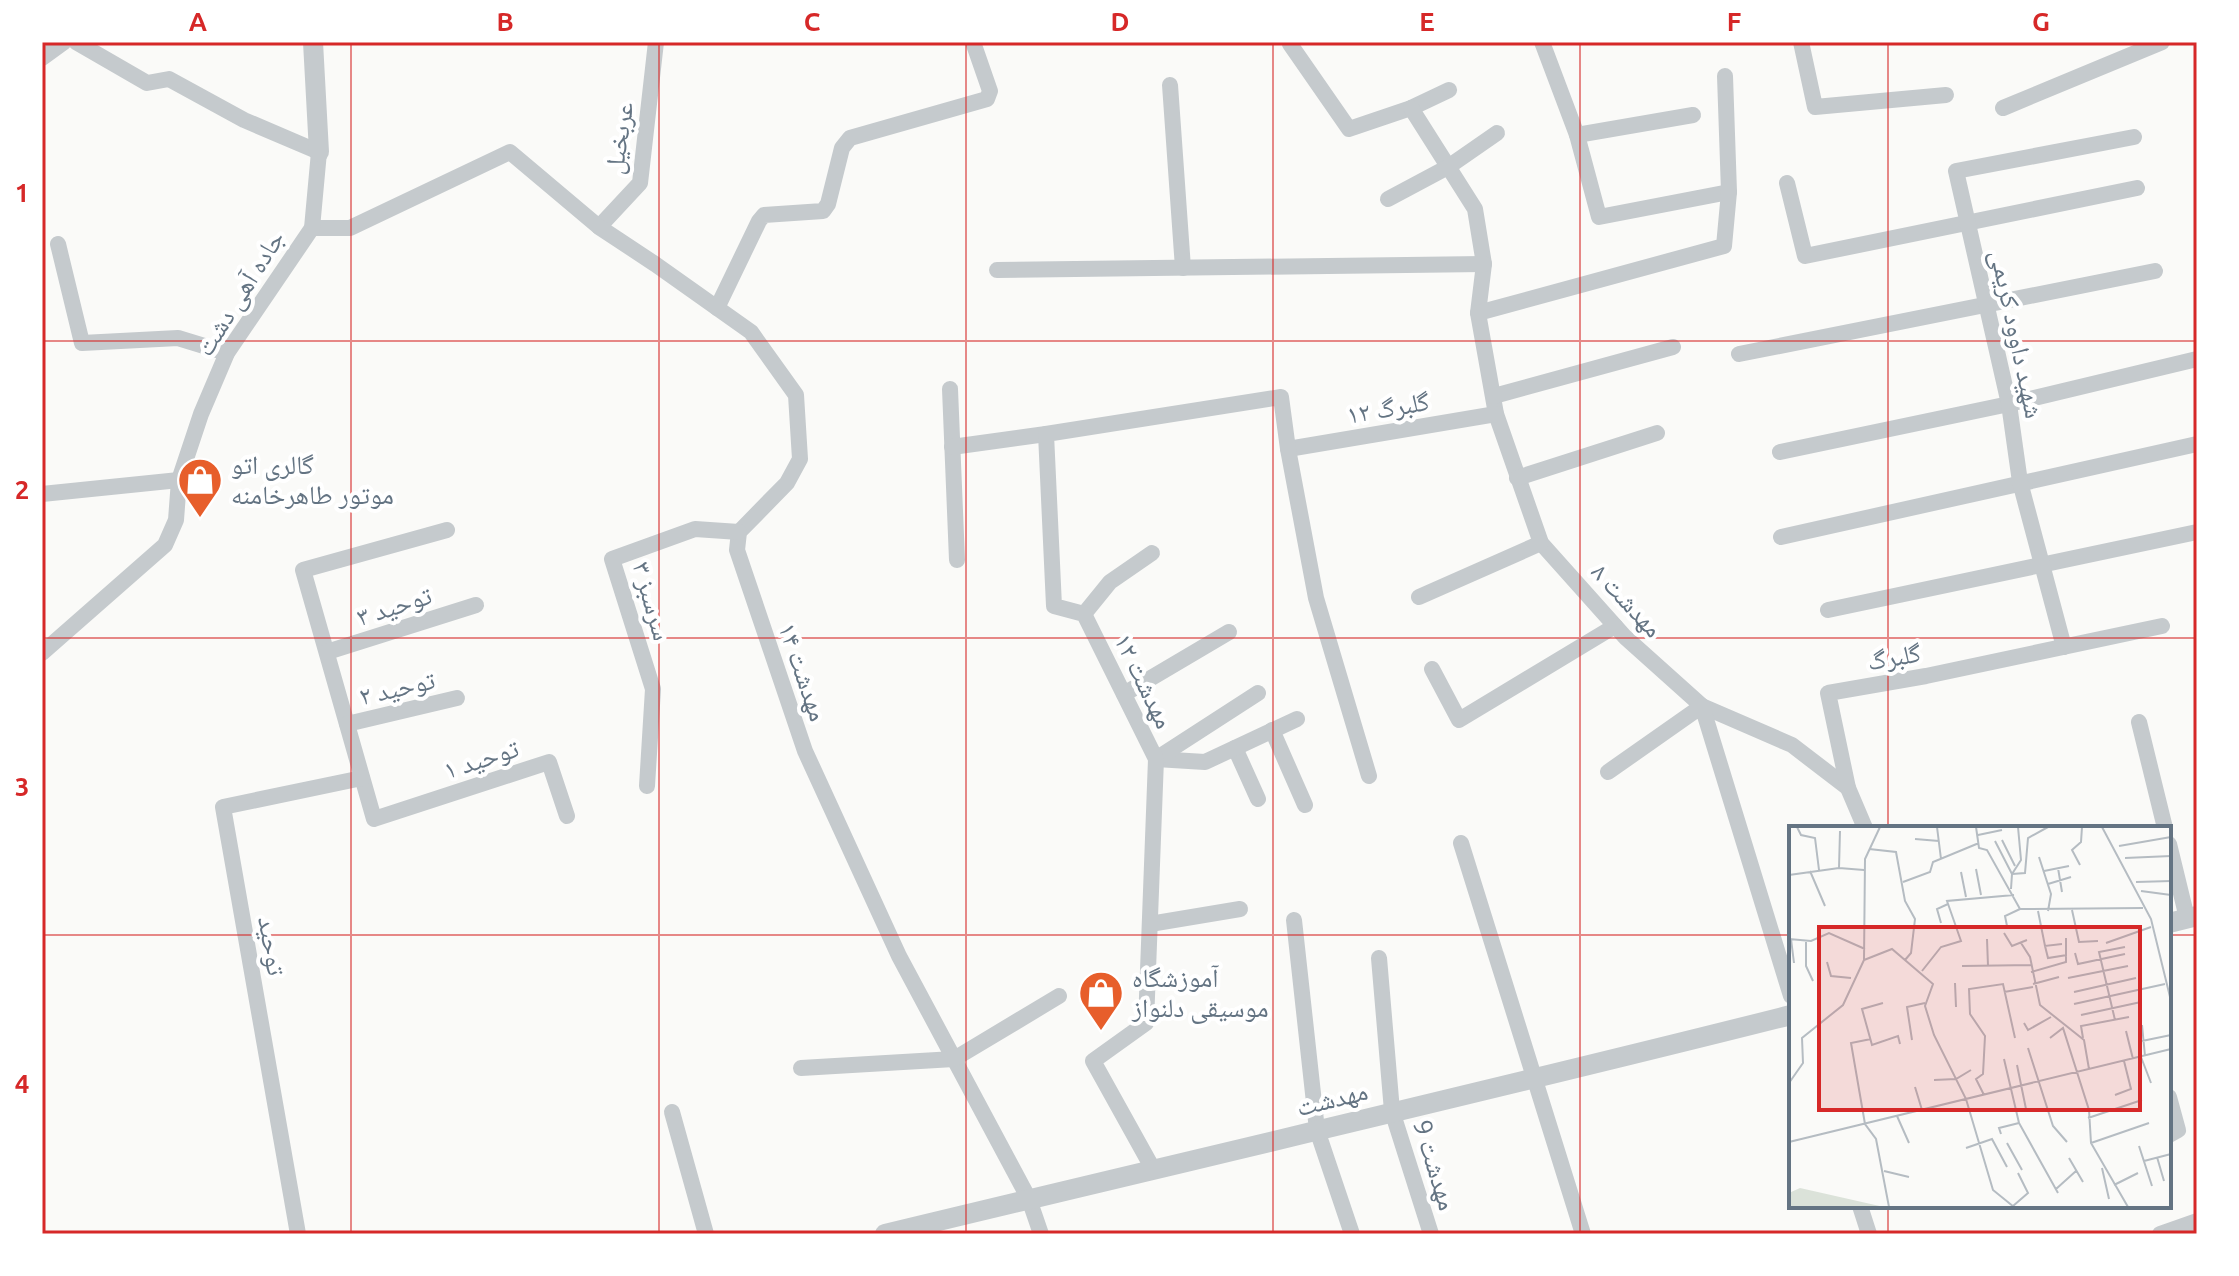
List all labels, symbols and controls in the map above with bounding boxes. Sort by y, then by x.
text: A [189,7,208,36]
text: B [496,7,514,36]
text: C [804,7,821,36]
text: D [1111,7,1129,36]
text: E [1419,7,1435,36]
text: F [1727,7,1741,36]
text: G [2032,7,2050,36]
street label: عربخیل [598,100,640,176]
text: 1 [15,178,29,207]
street label: جاده آهی دشت [189,225,291,362]
street label: شهید داوود کریمی [1984,247,2049,421]
street label: گلبرگ ١٢ [1344,386,1432,430]
place label: گالری اتو موتور طاهرخامنه [231,450,394,510]
shop icon: گالری اتو موتور طاهرخامنه [176,456,224,519]
text: 2 [15,475,29,504]
street label: مهدشت ۸ [1586,557,1669,642]
street label: سرسبز ۳ [626,558,678,644]
street label: توحید ۳ [353,580,436,632]
street label: مهدشت ۱۴ [773,619,834,725]
street label: مهدشت ۱۲ [1109,629,1180,733]
street label: گلبرگ [1865,638,1923,676]
street label: توحید ۲ [356,665,438,711]
street label: توحید ۱ [440,733,523,785]
text: 3 [15,772,29,801]
inset map [1789,826,2171,1208]
street label: توحید [252,914,292,978]
place label: آموزشگاه موسیقی دلنواز [1131,963,1269,1024]
shop icon: آموزشگاه موسیقی دلنواز [1077,969,1125,1032]
text: 4 [15,1069,29,1098]
street label: مهدشت [1293,1076,1371,1121]
street label: مهدشت 9 [1408,1116,1463,1214]

